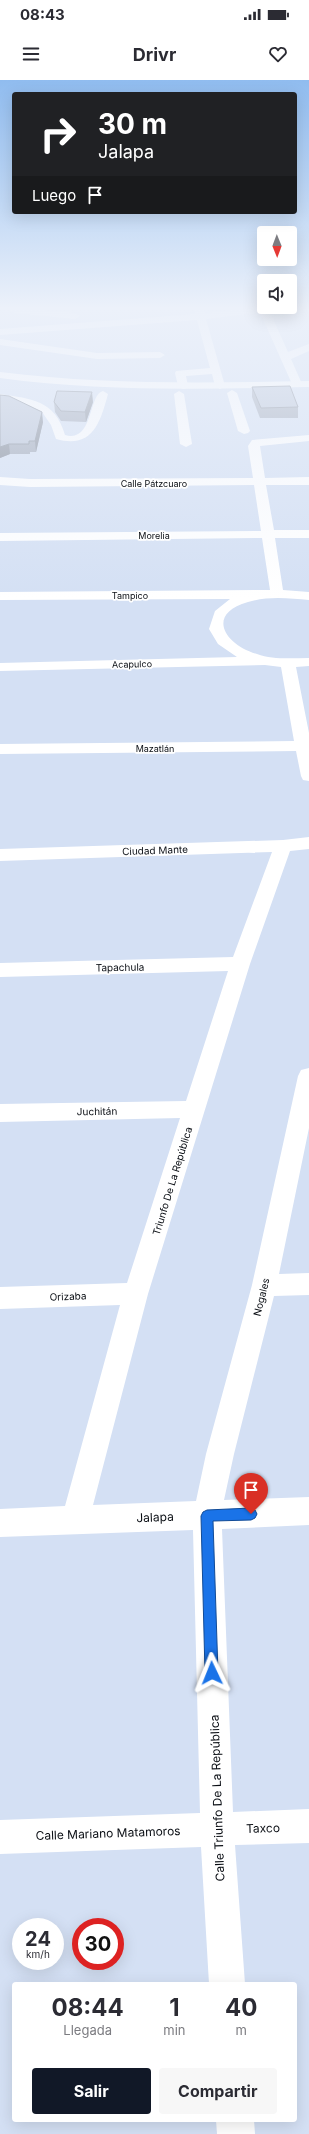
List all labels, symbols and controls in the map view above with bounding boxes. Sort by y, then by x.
text: 08:43 [20,5,65,24]
icon: menu [20,43,42,65]
icon: heart [267,43,289,65]
text: Drivr [133,44,176,65]
text: 30 m [98,107,167,141]
icon: right [32,108,84,160]
text: Jalapa [98,141,154,162]
icon: arrive [84,184,106,206]
text: Luego [32,186,76,205]
north arrow [257,226,297,266]
map controls [257,226,297,314]
button: sound [257,274,297,314]
street label: Calle Pátzcuaro [121,478,187,489]
street label: Morelia [138,530,170,541]
street label: Tampico [112,590,148,601]
street label: Acapulco [112,658,152,670]
street label: Mazatlán [136,743,174,754]
street label: Ciudad Mante [122,843,188,857]
street label: Tapachula [96,961,144,973]
street label: Juchitán [77,1105,117,1117]
street label: Triunfo De La República [150,1125,194,1237]
street label: Nogales [250,1277,272,1317]
street label: Orizaba [49,1289,87,1303]
pin [234,1473,268,1514]
icon: arrive [240,1479,262,1501]
street label: Jalapa [136,1509,174,1525]
position arrow [191,1652,233,1694]
street label: Calle Triunfo De La República [207,1714,227,1882]
street label: Taxco [246,1820,280,1836]
street label: Calle Mariano Matamoros [35,1823,181,1843]
speed limit sign: 30 [72,1918,124,1970]
text: 24 [25,1927,51,1951]
text: km/h [26,1948,50,1960]
text: 08:44 [52,1993,124,2022]
text: 1 [169,1993,180,2022]
text: 40 [225,1993,257,2022]
text: Llegada [63,2022,112,2038]
text: min [163,2022,186,2038]
text: m [236,2022,247,2038]
button: Salir [32,2068,151,2114]
button: Compartir [159,2068,277,2114]

